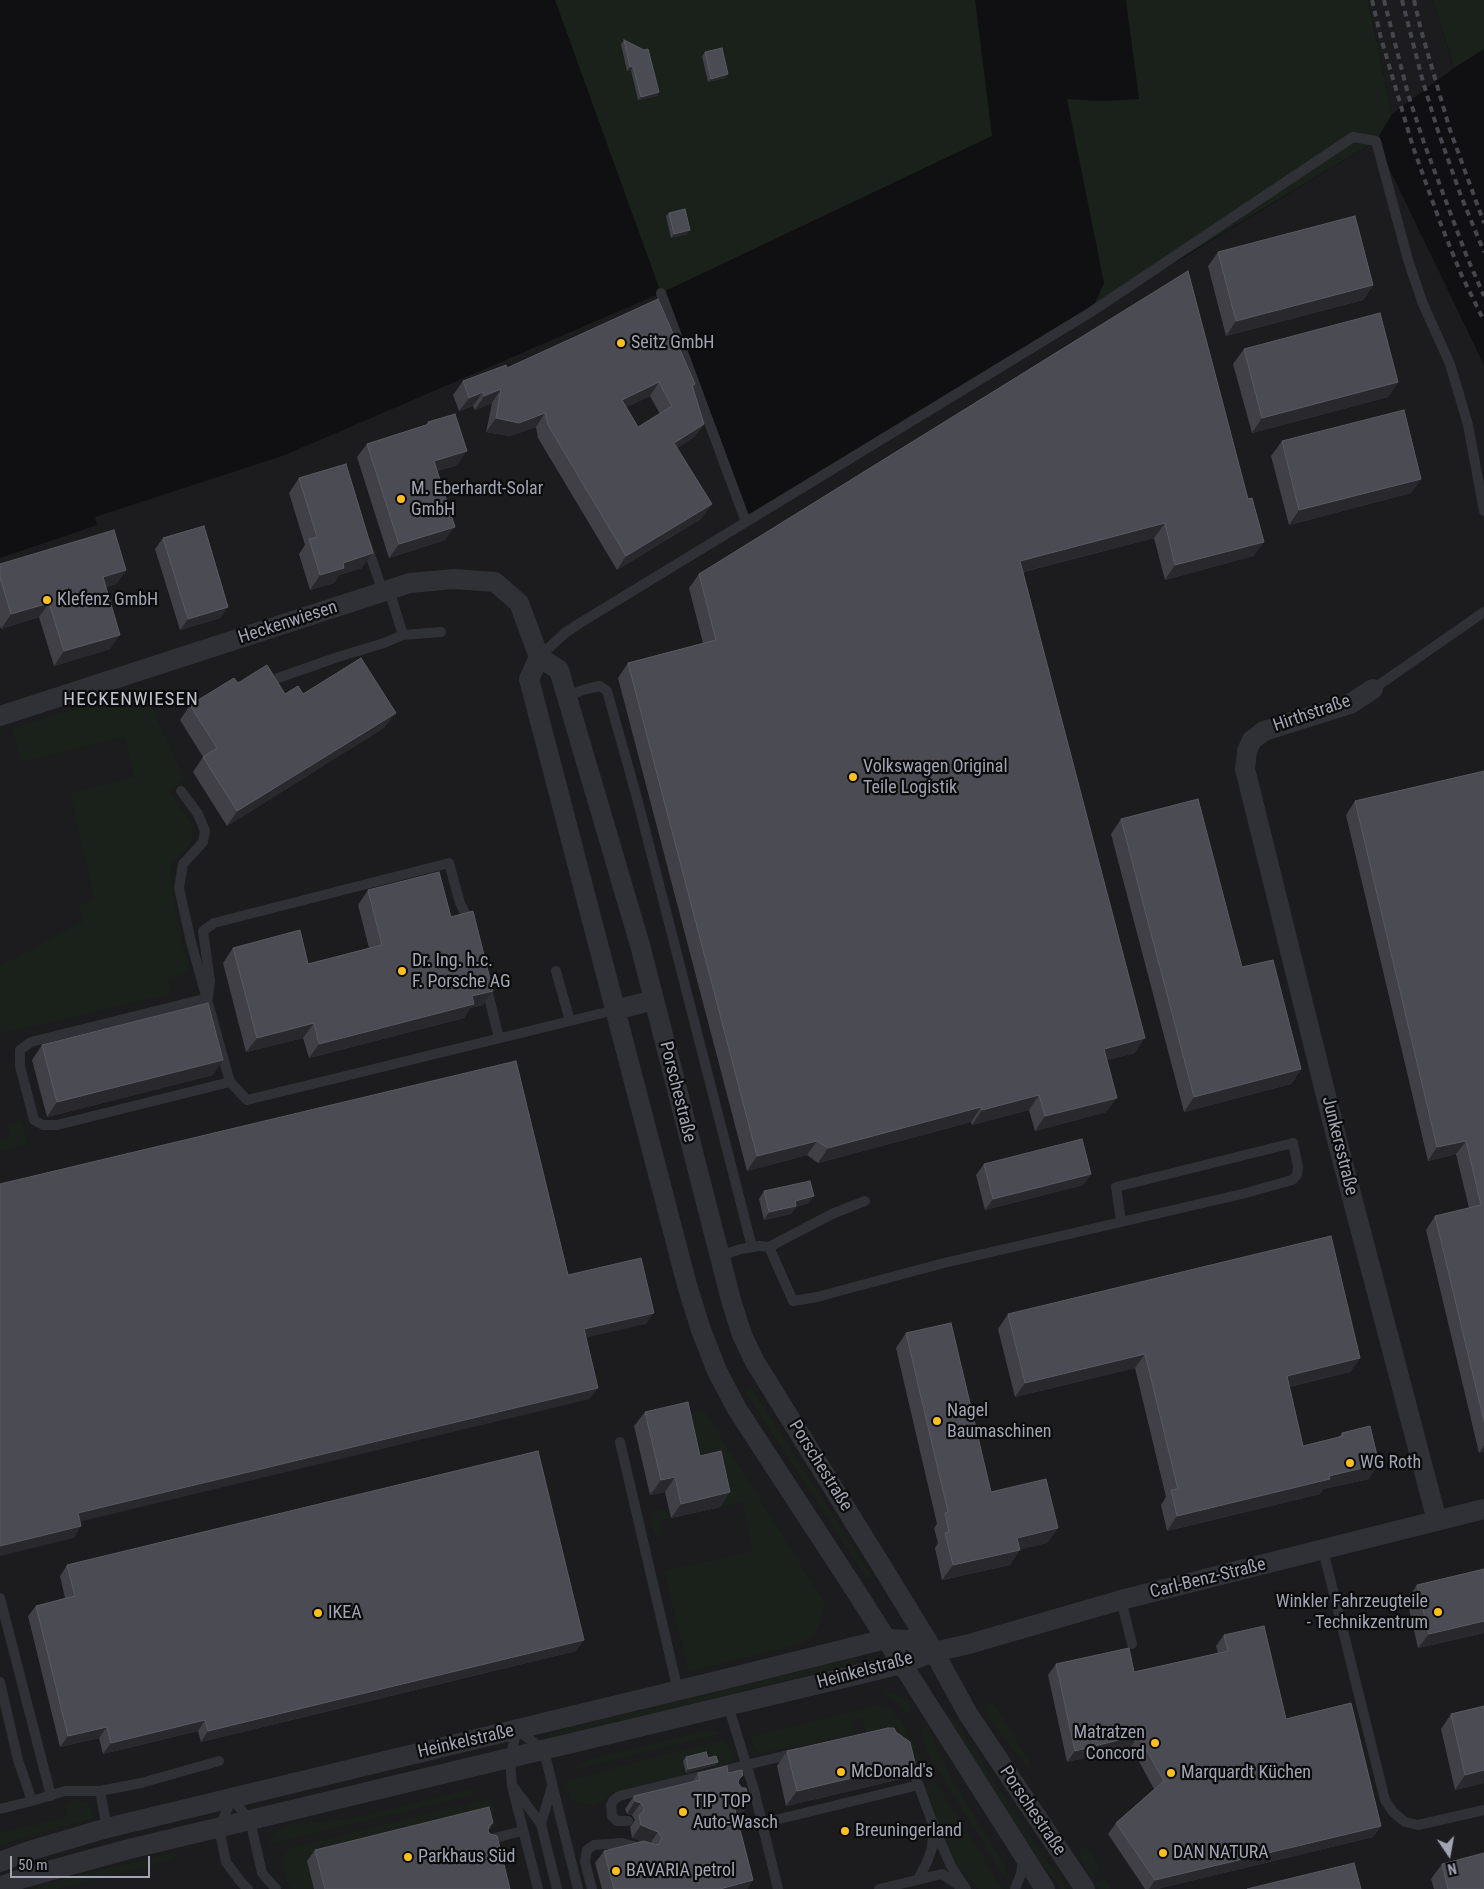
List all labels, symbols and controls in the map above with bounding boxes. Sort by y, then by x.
place label: Seitz GmbH [631,332,714,354]
marker: Seitz GmbH [615,337,627,349]
place label: M. Eberhardt-Solar GmbH [411,478,543,520]
marker: M. Eberhardt-Solar GmbH [395,493,407,505]
place label: Klefenz GmbH [57,589,158,611]
marker: Klefenz GmbH [41,594,53,606]
street label: Heckenwiesen [236,597,340,649]
district label: HECKENWIESEN [62,689,200,711]
street label: Hirthstraße [1270,691,1354,737]
place label: Volkswagen Original Teile Logistik [863,756,1008,799]
marker: Volkswagen Original Teile Logistik [847,771,859,783]
place label: Dr. Ing. h.c. F. Porsche AG [412,950,511,992]
marker: Dr. Ing. h.c. F. Porsche AG [396,965,408,977]
street label: Porschestraße [654,1039,700,1145]
street label: Junkersstraße [1316,1094,1362,1198]
place label: Nagel Baumaschinen [947,1400,1052,1442]
marker: Nagel Baumaschinen [931,1415,943,1427]
street label: Porschestraße [784,1417,856,1515]
place label: WG Roth [1360,1452,1421,1474]
marker: WG Roth [1344,1457,1356,1469]
street label: Carl-Benz-Straße [1148,1554,1268,1604]
place label: Winkler Fahrzeugteile - Technikzentrum [1276,1591,1428,1634]
place label: IKEA [328,1602,362,1624]
marker: Winkler Fahrzeugteile - Technikzentrum [1432,1606,1444,1618]
marker: IKEA [312,1607,324,1619]
street label: Heinkelstraße [815,1648,915,1694]
street label: Heinkelstraße [416,1720,516,1764]
place label: Matratzen Concord [1073,1722,1145,1765]
marker: Matratzen Concord [1149,1737,1161,1749]
place label: McDonald's [851,1761,933,1783]
street label: Porschestraße [994,1762,1070,1860]
place label: Marquardt Küchen [1181,1762,1311,1784]
marker: McDonald's [835,1766,847,1778]
marker: Marquardt Küchen [1165,1767,1177,1779]
place label: TIP TOP Auto-Wasch [693,1791,778,1834]
marker: TIP TOP Auto-Wasch [677,1806,689,1818]
place label: Breuningerland [855,1820,962,1842]
marker: Breuningerland [839,1825,851,1837]
north arrow [1424,1829,1474,1879]
place label: DAN NATURA [1173,1842,1269,1864]
scale bar [12,1846,152,1878]
place label: Parkhaus Süd [418,1846,515,1868]
marker: DAN NATURA [1157,1847,1169,1859]
marker: Parkhaus Süd [402,1851,414,1863]
text: 50 m [18,1856,48,1874]
place label: BAVARIA petrol [626,1860,735,1882]
text: N [1446,1860,1458,1877]
marker: BAVARIA petrol [610,1865,622,1877]

